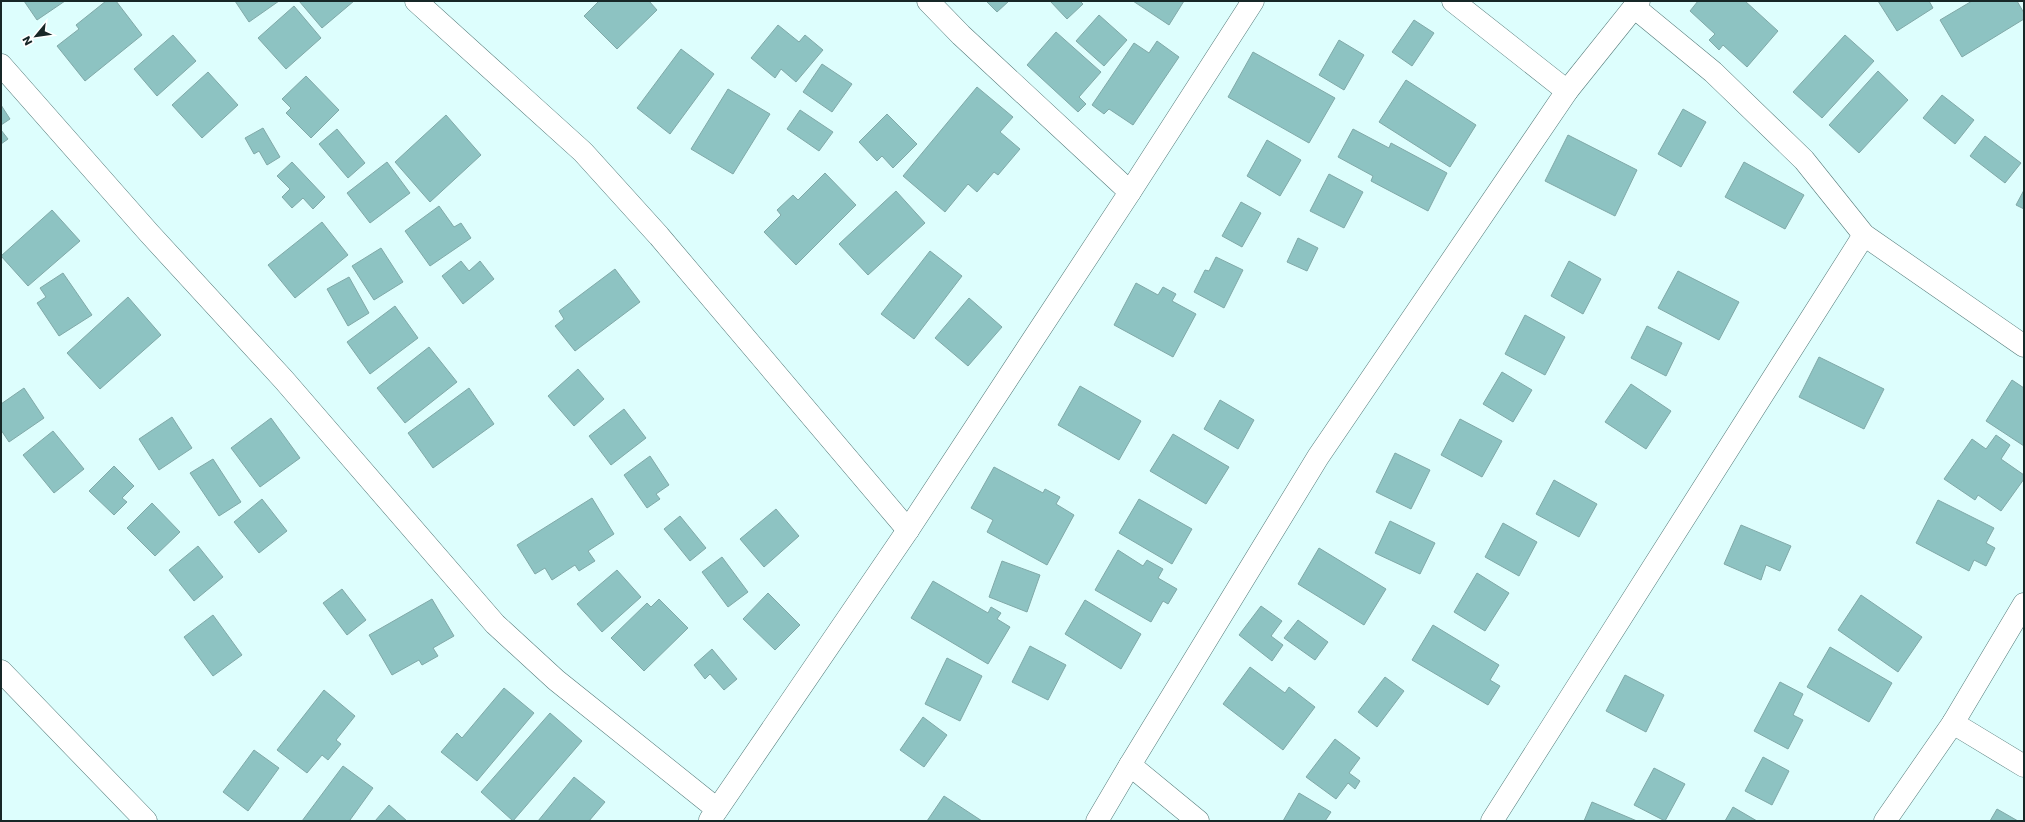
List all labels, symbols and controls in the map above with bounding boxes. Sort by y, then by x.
north arrow [16,16,56,56]
text: N [18,33,36,48]

